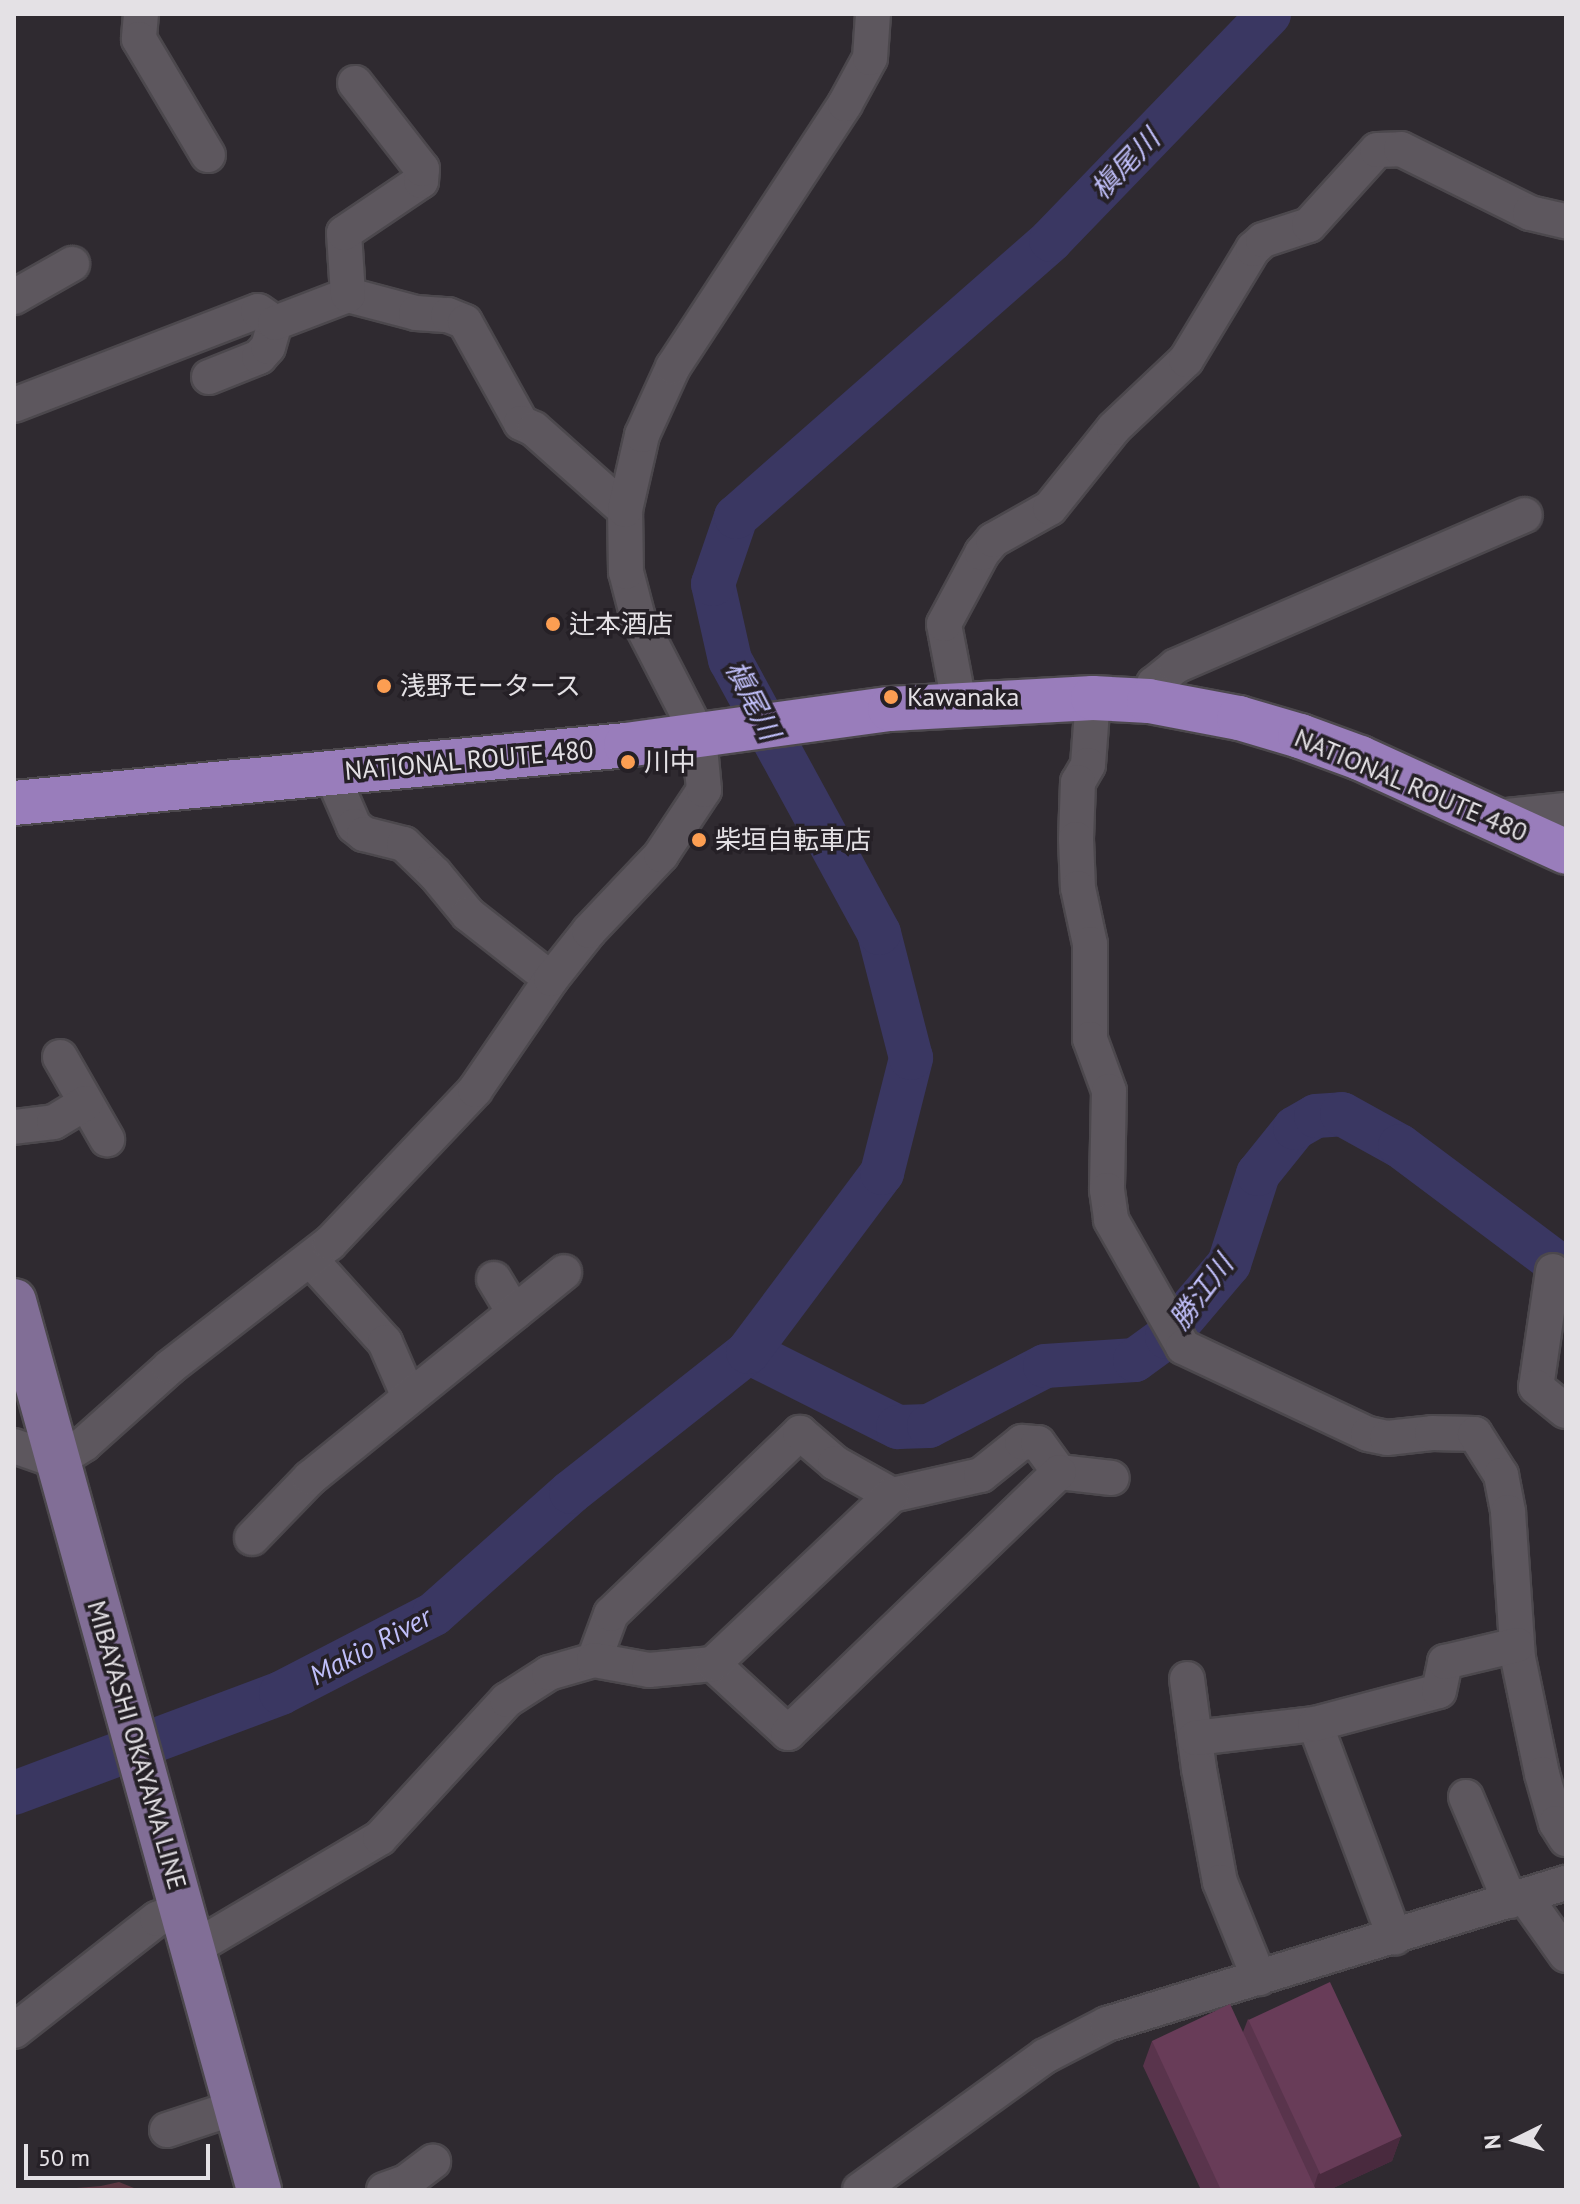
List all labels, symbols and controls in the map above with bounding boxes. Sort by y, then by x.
water label: 槇尾川 [1084,122,1166,206]
place label: 辻本酒店 [569,608,673,640]
marker: 辻本酒店 [544,615,562,633]
water label: 槇尾川 [719,655,787,745]
place label: 浅野モータース [400,670,582,702]
marker: 浅野モータース [375,677,393,695]
place label: Kawanaka [907,681,1020,713]
marker: Kawanaka [882,688,900,706]
street label: NATIONAL ROUTE 480 [1290,722,1532,848]
street label: NATIONAL ROUTE 480 [343,734,595,786]
place label: 川中 [644,746,696,778]
marker: 川中 [619,753,637,771]
place label: 柴垣自転車店 [715,824,871,856]
marker: 柴垣自転車店 [690,831,708,849]
water label: 勝江川 [1162,1248,1240,1336]
street label: MIBAYASHI OKAYAMA LINE [81,1597,193,1893]
water label: Makio River [303,1600,437,1692]
north arrow [1476,2100,1556,2180]
scale bar [28,2128,214,2178]
text: N [1478,2134,1507,2151]
text: 50 m [38,2142,90,2173]

